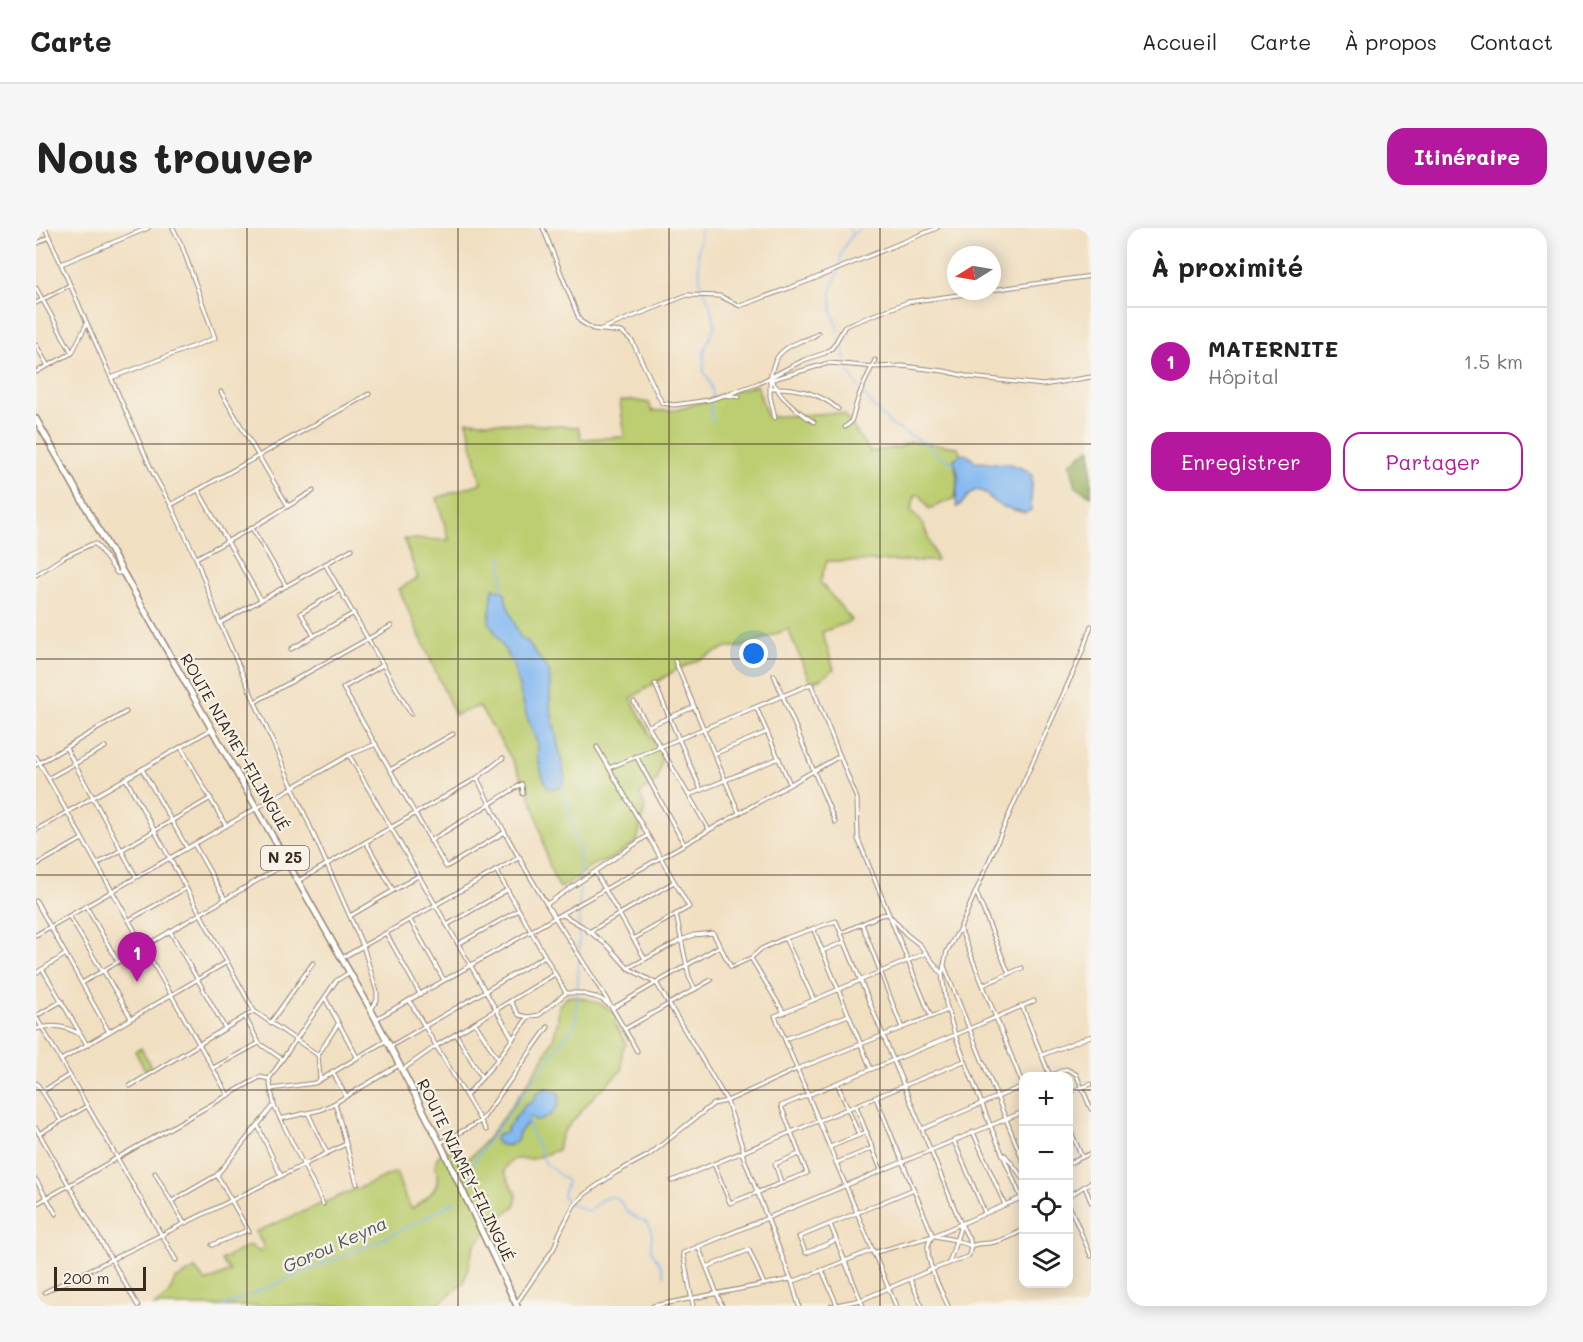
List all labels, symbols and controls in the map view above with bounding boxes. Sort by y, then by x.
text: Carte [30,23,112,59]
text: Accueil [1142,28,1217,55]
text: Carte [1250,28,1311,55]
text: À propos [1344,28,1437,55]
text: Contact [1470,28,1553,55]
button: Itinéraire [1387,128,1547,185]
text: Nous trouver [36,129,314,184]
north arrow [947,246,1001,300]
text: À proximité [1151,250,1303,284]
text: MATERNITE [1208,334,1338,363]
text: 1 [1166,348,1175,374]
text: 1.5 km [1464,348,1523,374]
text: Hôpital [1208,363,1279,389]
button: Enregistrer [1151,432,1331,491]
button: Partager [1343,432,1523,491]
your location [739,639,768,668]
street label: ROUTE NIAMEY-FILINGUÉ [176,650,295,834]
road number: N 25 [261,846,309,870]
pin: 1 [118,932,156,982]
map controls [1019,1072,1073,1288]
button: + [1019,1072,1073,1126]
street label: ROUTE NIAMEY-FILINGUÉ [413,1075,520,1265]
button: − [1019,1126,1073,1180]
button: locate [1019,1180,1073,1234]
water label: Gorou Keyna [279,1210,391,1278]
button: layers [1019,1234,1073,1288]
scale bar [54,1264,146,1292]
text: 200 m [63,1267,110,1288]

